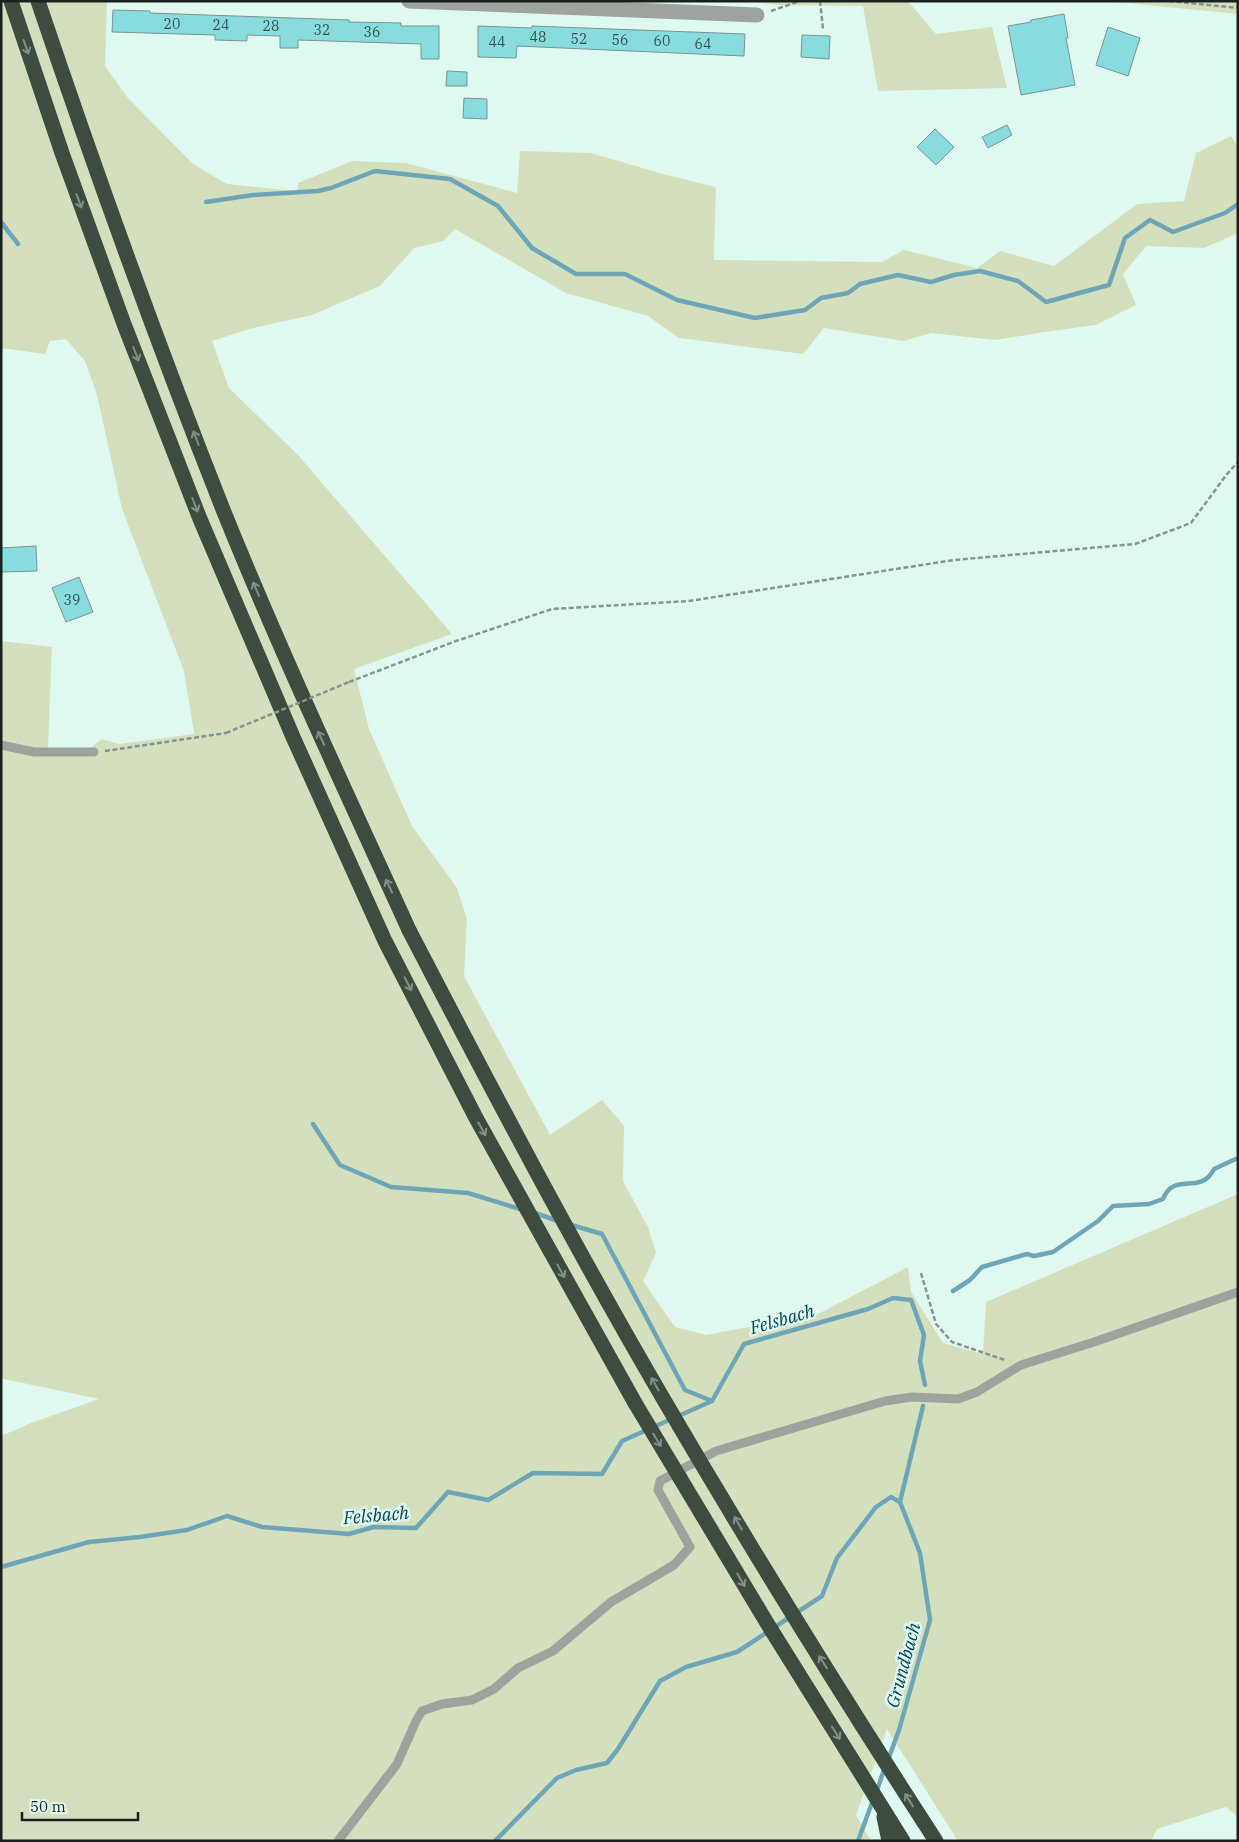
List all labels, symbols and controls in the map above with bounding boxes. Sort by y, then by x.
house number: 20 [164,15,180,33]
house number: 24 [213,16,229,34]
house number: 28 [263,17,279,35]
house number: 32 [314,21,330,39]
house number: 36 [364,23,380,41]
house number: 48 [530,28,546,46]
house number: 52 [571,30,587,48]
house number: 56 [612,31,628,49]
house number: 60 [654,32,670,50]
house number: 44 [489,33,505,51]
house number: 64 [695,35,711,53]
one-way arrow [22,39,32,55]
one-way arrow [75,193,84,208]
one-way arrow [132,346,141,361]
one-way arrow [191,431,200,446]
one-way arrow [191,497,200,512]
one-way arrow [251,582,261,597]
house number: 39 [64,591,80,609]
one-way arrow [316,731,326,746]
one-way arrow [384,879,393,894]
one-way arrow [403,977,413,992]
one-way arrow [478,1121,488,1135]
one-way arrow [557,1263,566,1278]
water label: Felsbach [746,1299,817,1339]
one-way arrow [650,1376,660,1391]
one-way arrow [653,1433,663,1447]
water label: Felsbach [341,1501,410,1529]
one-way arrow [733,1517,743,1531]
one-way arrow [737,1572,747,1586]
water label: Grundbach [881,1620,925,1710]
one-way arrow [817,1656,827,1670]
one-way arrow [831,1725,841,1739]
scale bar [22,1790,139,1822]
one-way arrow [904,1793,914,1807]
text: 50 m [30,1797,66,1816]

